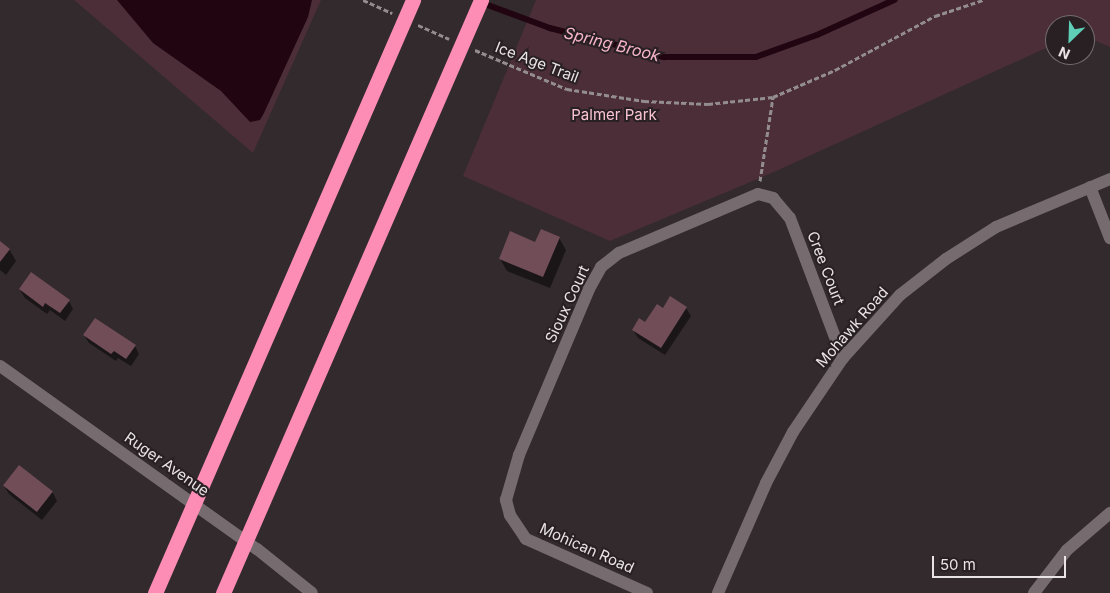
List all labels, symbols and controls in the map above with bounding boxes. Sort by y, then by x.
north arrow [1045,15,1095,65]
water label: Spring Brook [562,23,662,65]
street label: Ice Age Trail [493,38,581,86]
text: N [1056,43,1072,63]
park label: Palmer Park [571,106,657,124]
street label: Cree Court [804,229,848,307]
street label: Sioux Court [541,263,593,345]
street label: Mohawk Road [812,283,892,371]
street label: Ruger Avenue [121,428,213,500]
street label: Mohican Road [537,519,637,577]
scale bar [935,546,1069,578]
text: 50 m [940,555,976,574]

